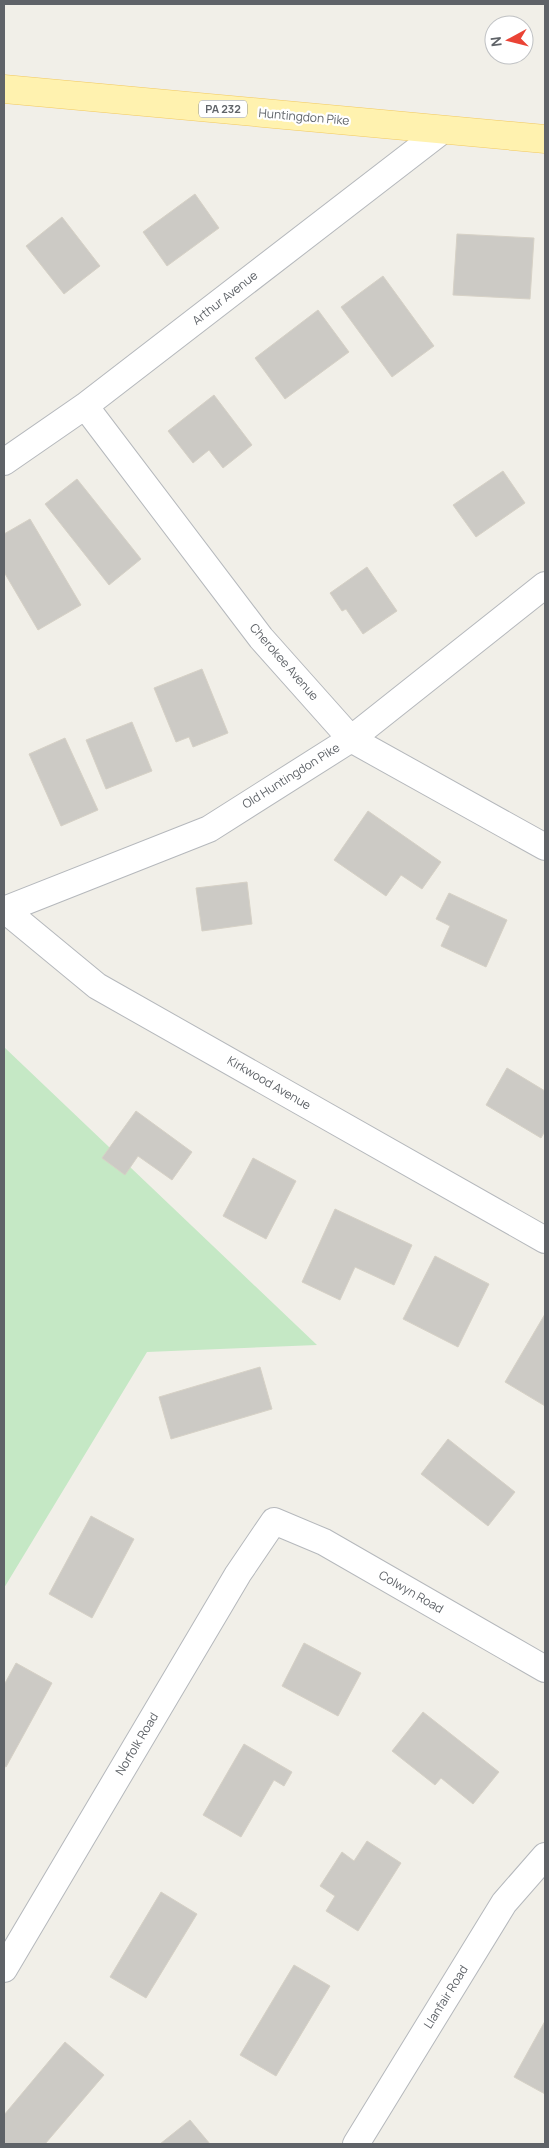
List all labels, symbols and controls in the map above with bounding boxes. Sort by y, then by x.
north arrow [484,15,534,65]
text: N [486,35,506,48]
road number: PA 232 [199,100,247,118]
street label: Huntingdon Pike [258,104,350,129]
street label: Arthur Avenue [188,267,261,329]
street label: Cherokee Avenue [246,619,323,704]
street label: Old Huntingdon Pike [239,739,343,812]
street label: Kirkwood Avenue [224,1052,314,1113]
street label: Colwyn Road [376,1566,447,1617]
street label: Norfolk Road [111,1709,162,1778]
street label: Llanfair Road [419,1962,472,2032]

